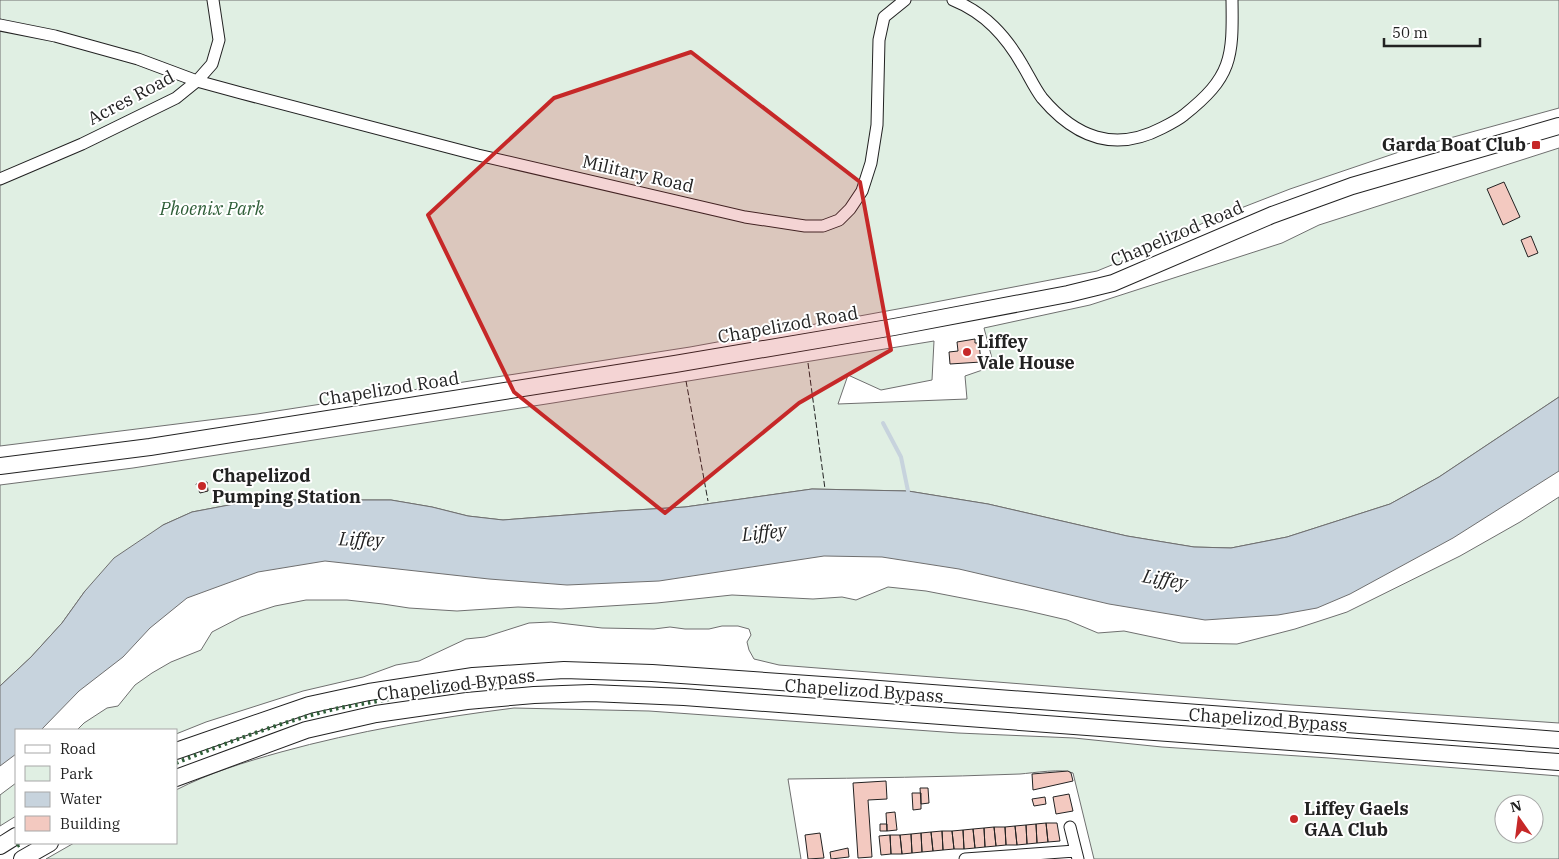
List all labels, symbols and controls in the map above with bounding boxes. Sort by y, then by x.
scale bar [1384,15,1480,47]
text: 50 m [1392,23,1428,42]
street label: Acres Road [83,65,178,130]
place label: Garda Boat Club [1382,133,1526,156]
marker: Garda Boat Club [1530,139,1542,151]
street label: Military Road [580,150,696,198]
street label: Chapelizod Road [1107,195,1247,272]
park label: Phoenix Park [159,197,265,220]
street label: Chapelizod Road [716,301,860,348]
place label: Liffey Vale House [977,330,1075,374]
marker: Liffey Vale House [961,346,973,358]
street label: Chapelizod Road [317,366,461,411]
place label: Chapelizod Pumping Station [212,464,361,508]
marker: Chapelizod Pumping Station [196,480,208,492]
water label: Liffey [740,518,789,546]
water label: Liffey [337,526,385,552]
water label: Liffey [1140,563,1190,595]
street label: Chapelizod Bypass [376,663,536,706]
street label: Chapelizod Bypass [784,673,944,708]
street label: Chapelizod Bypass [1188,702,1348,737]
legend [15,729,178,844]
text: Road [60,739,96,758]
text: Park [60,764,93,783]
text: Water [60,789,102,808]
north arrow [1494,794,1544,844]
text: N [1508,796,1523,816]
place label: Liffey Gaels GAA Club [1304,797,1409,841]
marker: Liffey Gaels GAA Club [1288,813,1300,825]
text: Building [60,814,120,833]

